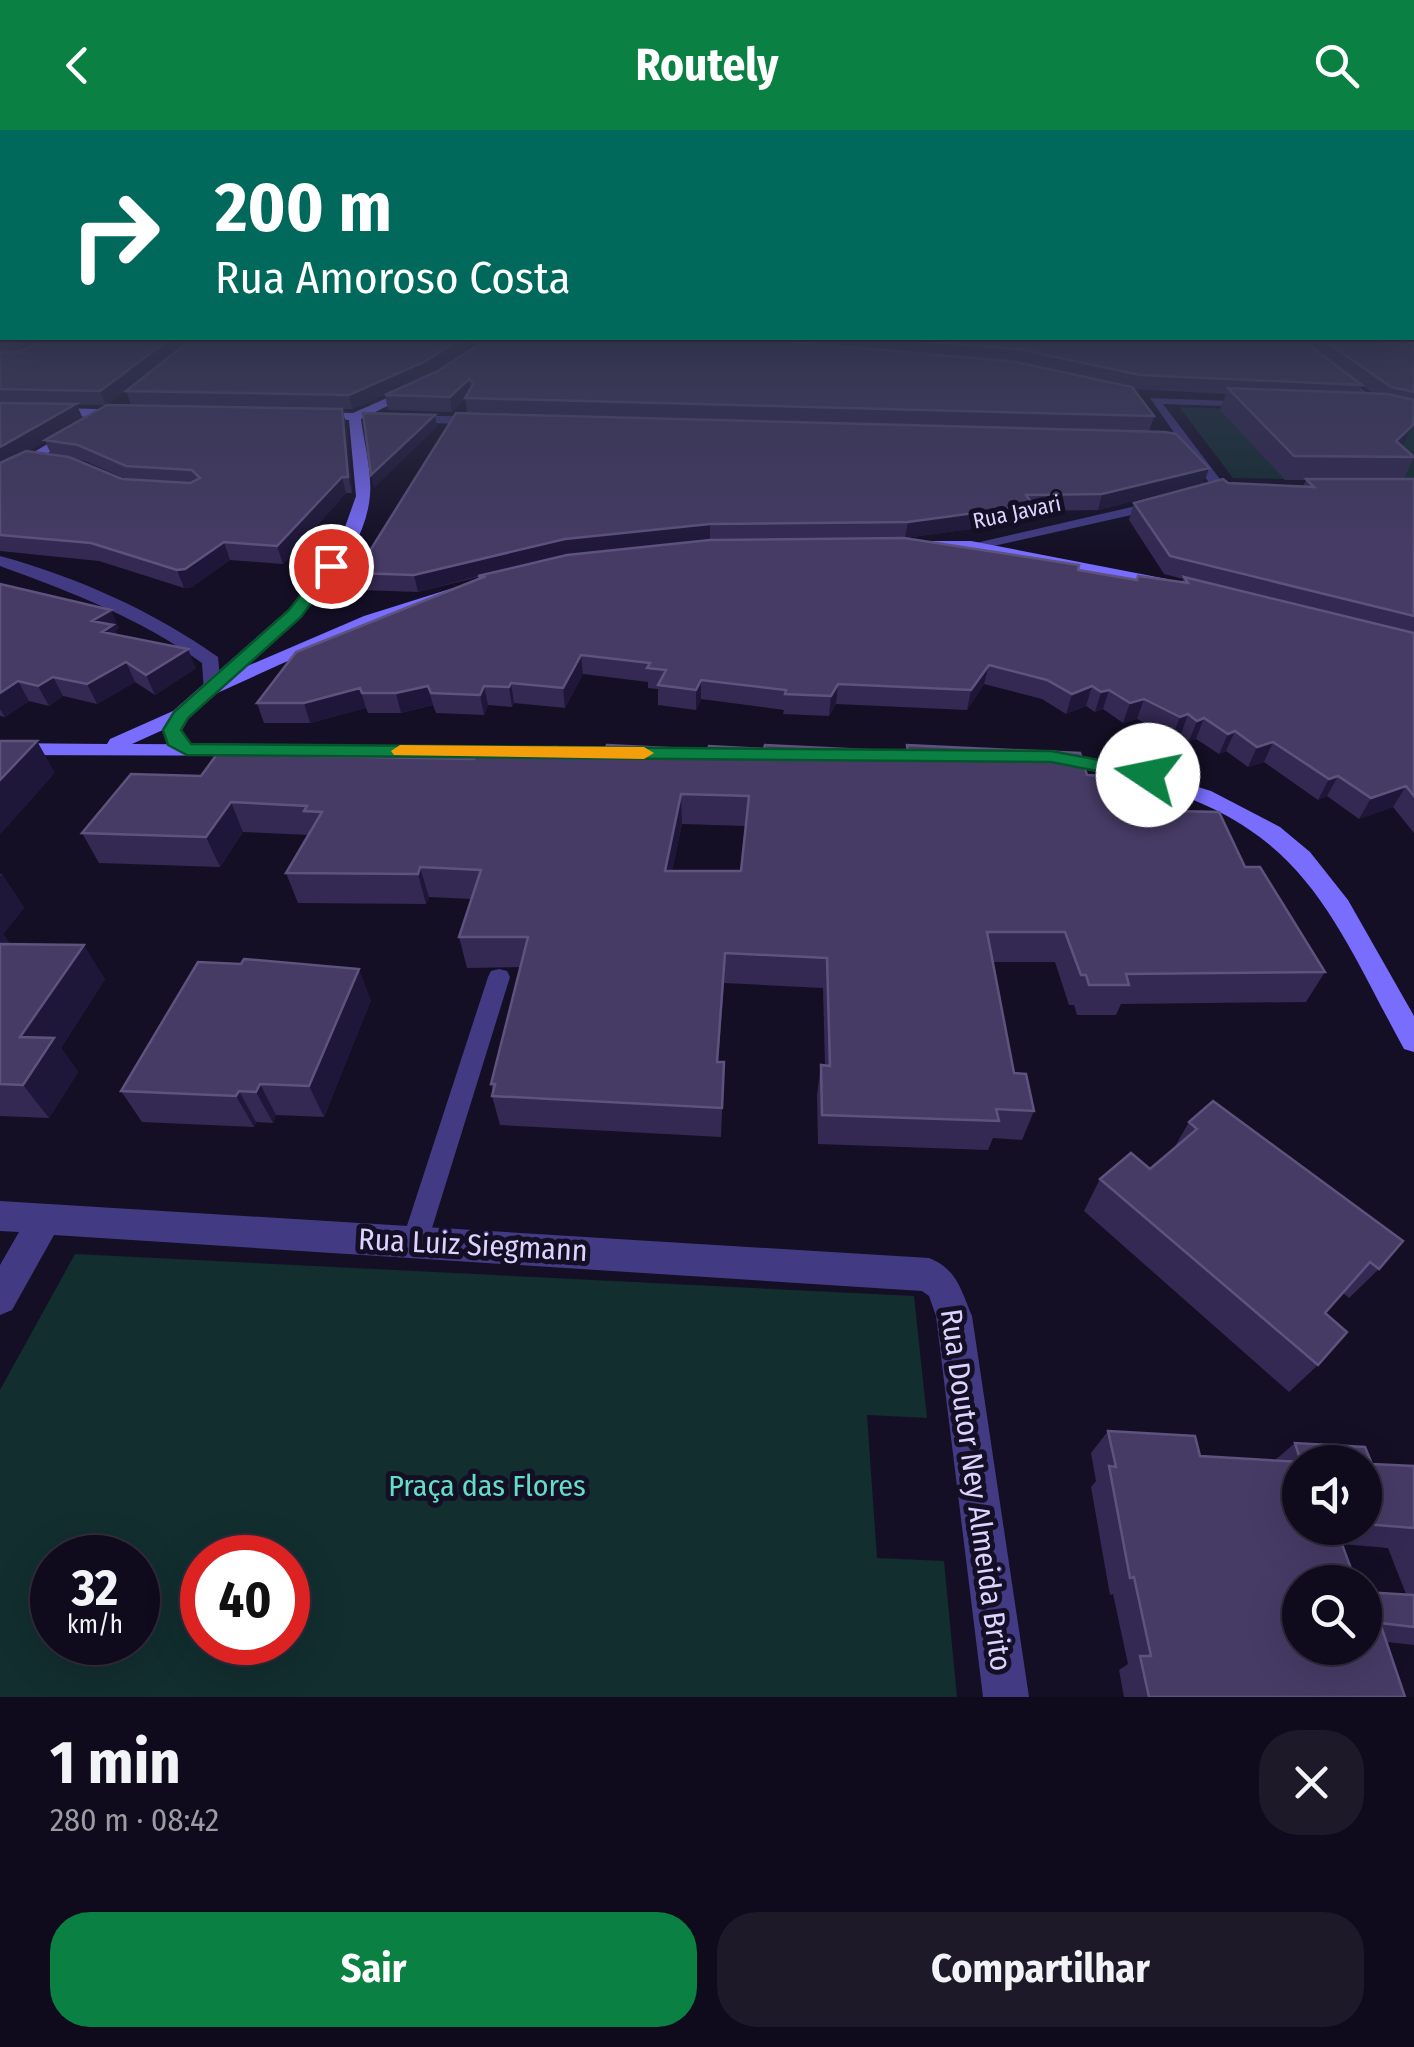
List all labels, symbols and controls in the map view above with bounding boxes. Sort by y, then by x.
icon: back [50,38,105,93]
text: Routely [635,38,779,92]
icon: search [1309,38,1364,93]
text: 200 m [215,166,392,250]
icon: right [50,170,180,300]
text: Rua Amoroso Costa [215,251,571,305]
street label: Rua Javari [970,490,1064,534]
pin [289,524,374,609]
icon: arrive [304,539,359,594]
position arrow [1096,723,1200,827]
street label: Rua Luiz Siegmann [357,1221,589,1269]
street label: Rua Doutor Ney Almeida Brito [933,1307,1019,1673]
map controls [1282,1445,1382,1665]
button: sound [1282,1445,1382,1545]
park label: Praça das Flores [388,1468,586,1504]
speed limit sign: 40 [180,1535,310,1665]
text: 32 [72,1558,118,1618]
button: search [1282,1565,1382,1665]
text: km/h [67,1610,123,1640]
text: 1 min [50,1727,181,1799]
button: close [1259,1730,1364,1835]
text: 280 m · 08:42 [50,1801,219,1839]
button: Sair [50,1912,697,2027]
button: Compartilhar [717,1912,1364,2027]

